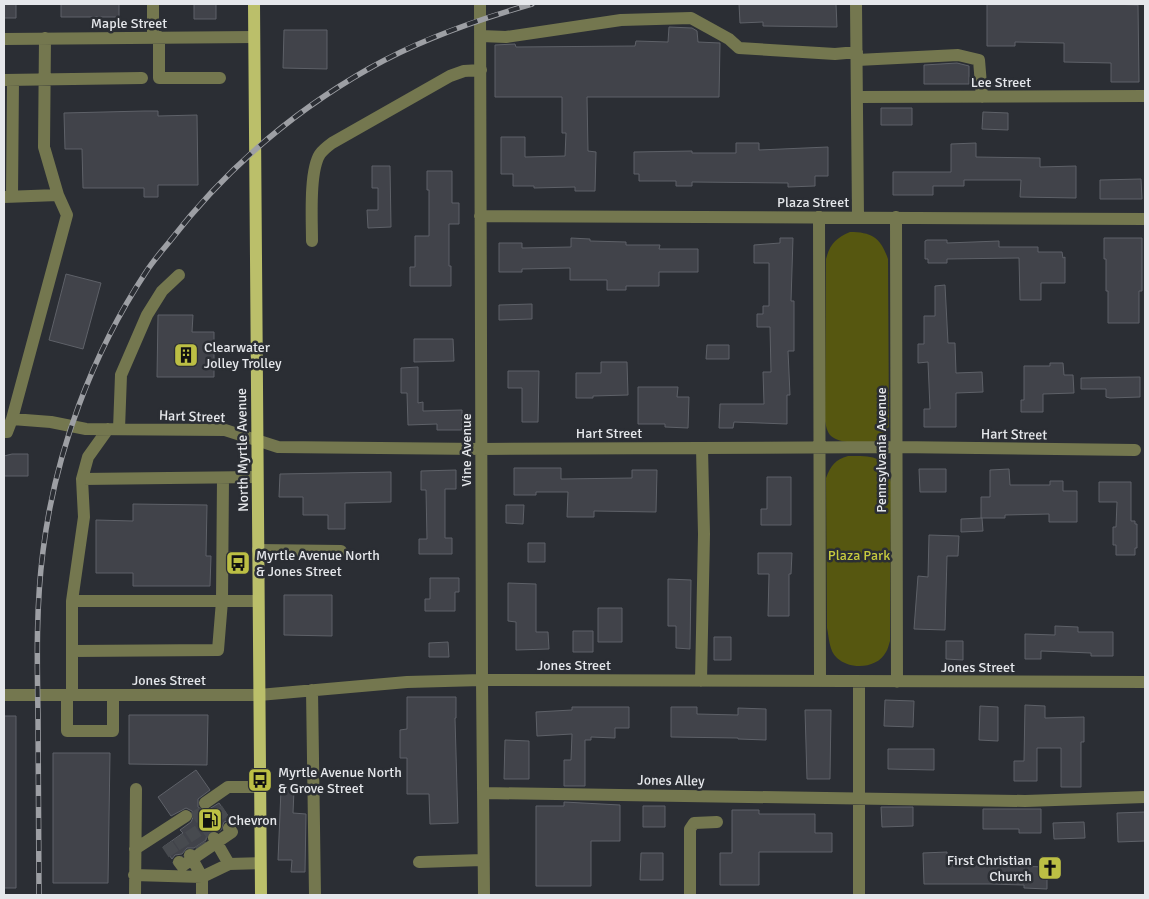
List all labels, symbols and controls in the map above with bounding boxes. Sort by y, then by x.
street label: Maple Street [91,15,167,32]
street label: Lee Street [971,74,1031,91]
street label: Plaza Street [777,194,849,211]
place label: Clearwater Jolley Trolley [204,339,282,372]
building icon: Clearwater Jolley Trolley [173,342,199,368]
street label: Pennsylvania Avenue [873,387,890,513]
street label: North Myrtle Avenue [233,388,252,512]
street label: Hart Street [158,407,226,426]
street label: Vine Avenue [458,413,475,487]
street label: Hart Street [576,425,642,442]
street label: Hart Street [981,425,1047,444]
place label: Myrtle Avenue North & Jones Street [256,547,380,580]
park label: Plaza Park [828,547,890,564]
bus stop icon: Myrtle Avenue North & Jones Street [225,550,251,576]
street label: Jones Street [537,657,611,674]
street label: Jones Street [941,659,1015,676]
street label: Jones Street [132,672,206,689]
place label: Myrtle Avenue North & Grove Street [278,764,402,797]
bus stop icon: Myrtle Avenue North & Grove Street [247,767,273,793]
street label: Jones Alley [637,771,705,790]
fuel station icon: Chevron [197,807,223,833]
place label: Chevron [228,812,277,829]
place label: First Christian Church [947,852,1032,885]
church icon: First Christian Church [1037,855,1063,881]

